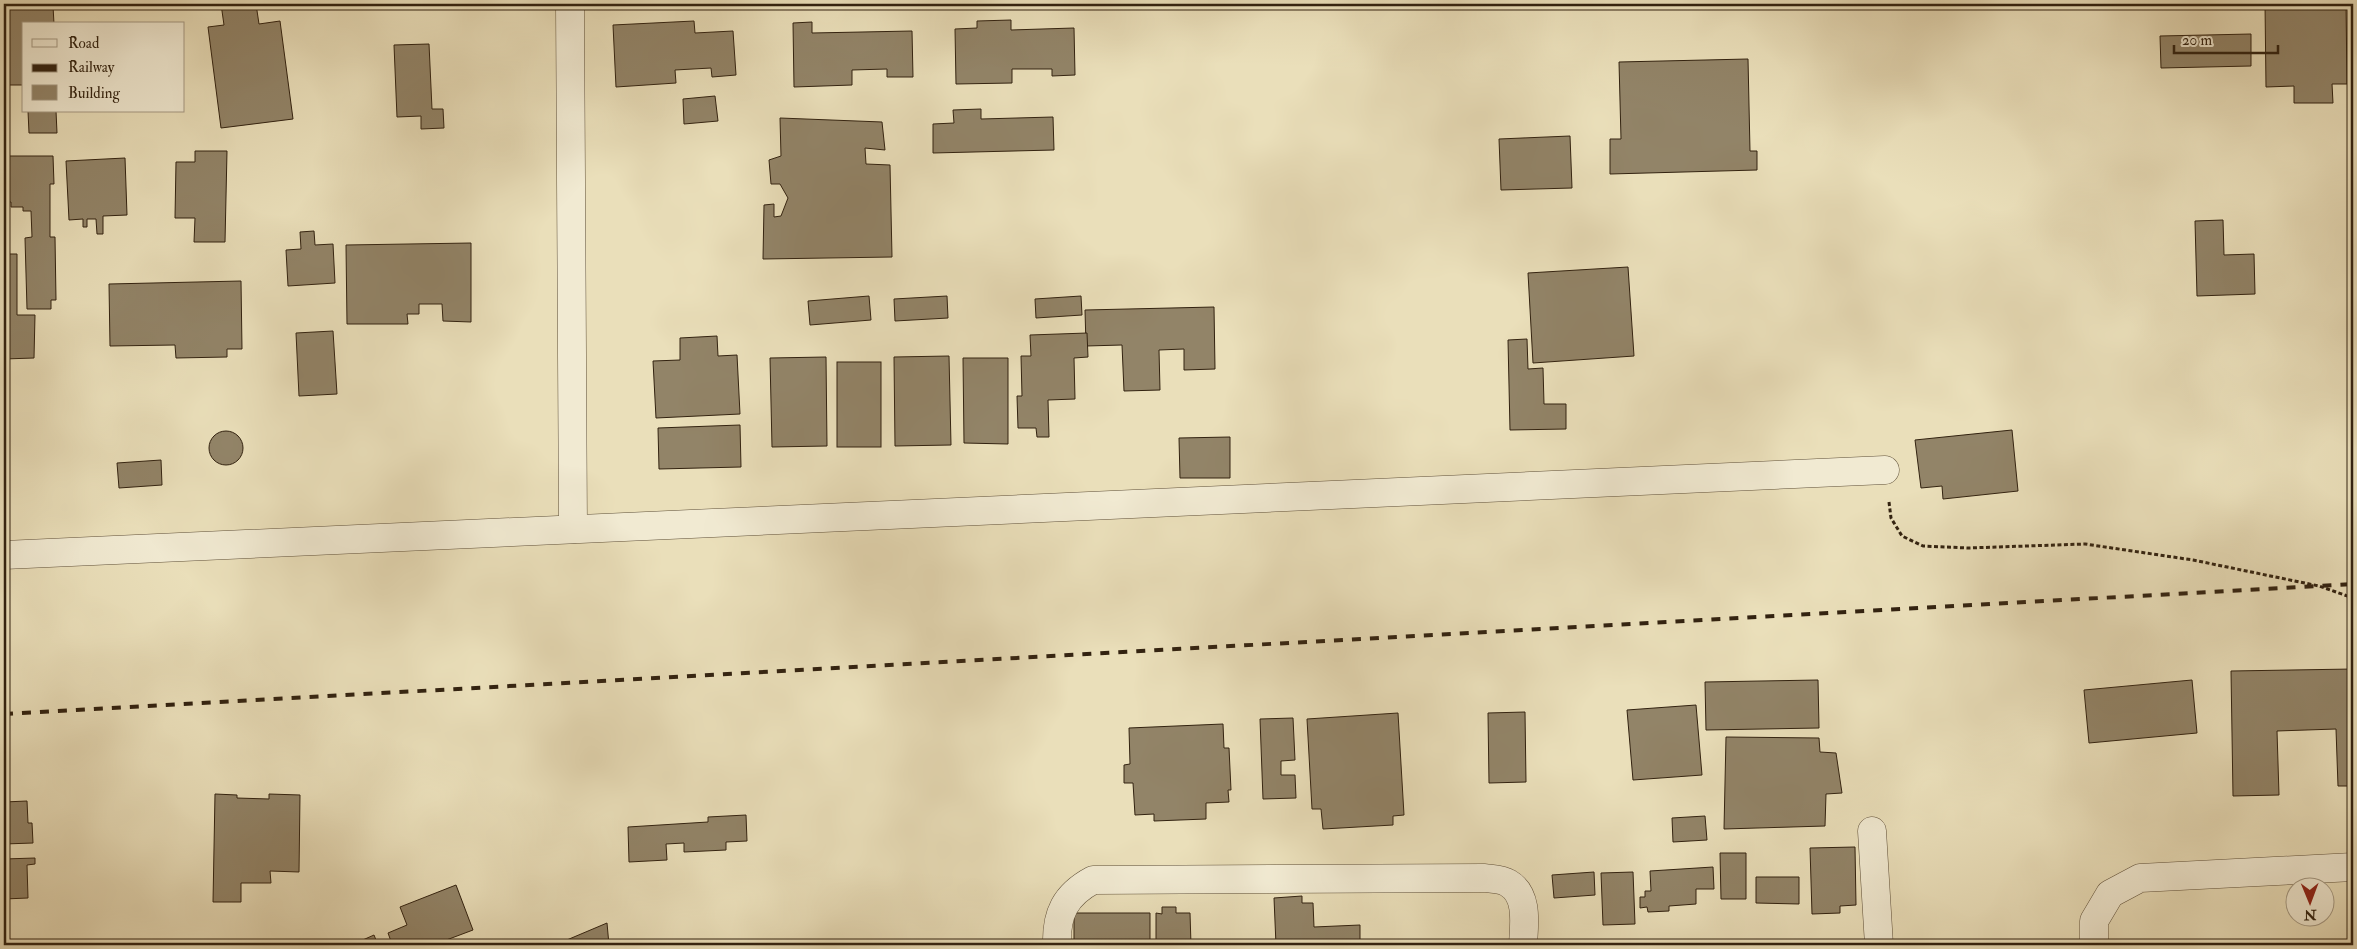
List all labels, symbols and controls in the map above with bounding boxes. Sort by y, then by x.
legend [22,22,185,112]
scale bar [2174,22,2278,54]
text: 20 m [2182,31,2212,50]
text: Road [68,34,100,53]
text: Railway [68,58,115,77]
text: Building [68,84,120,103]
north arrow [2284,876,2334,926]
text: N [2303,906,2318,923]

